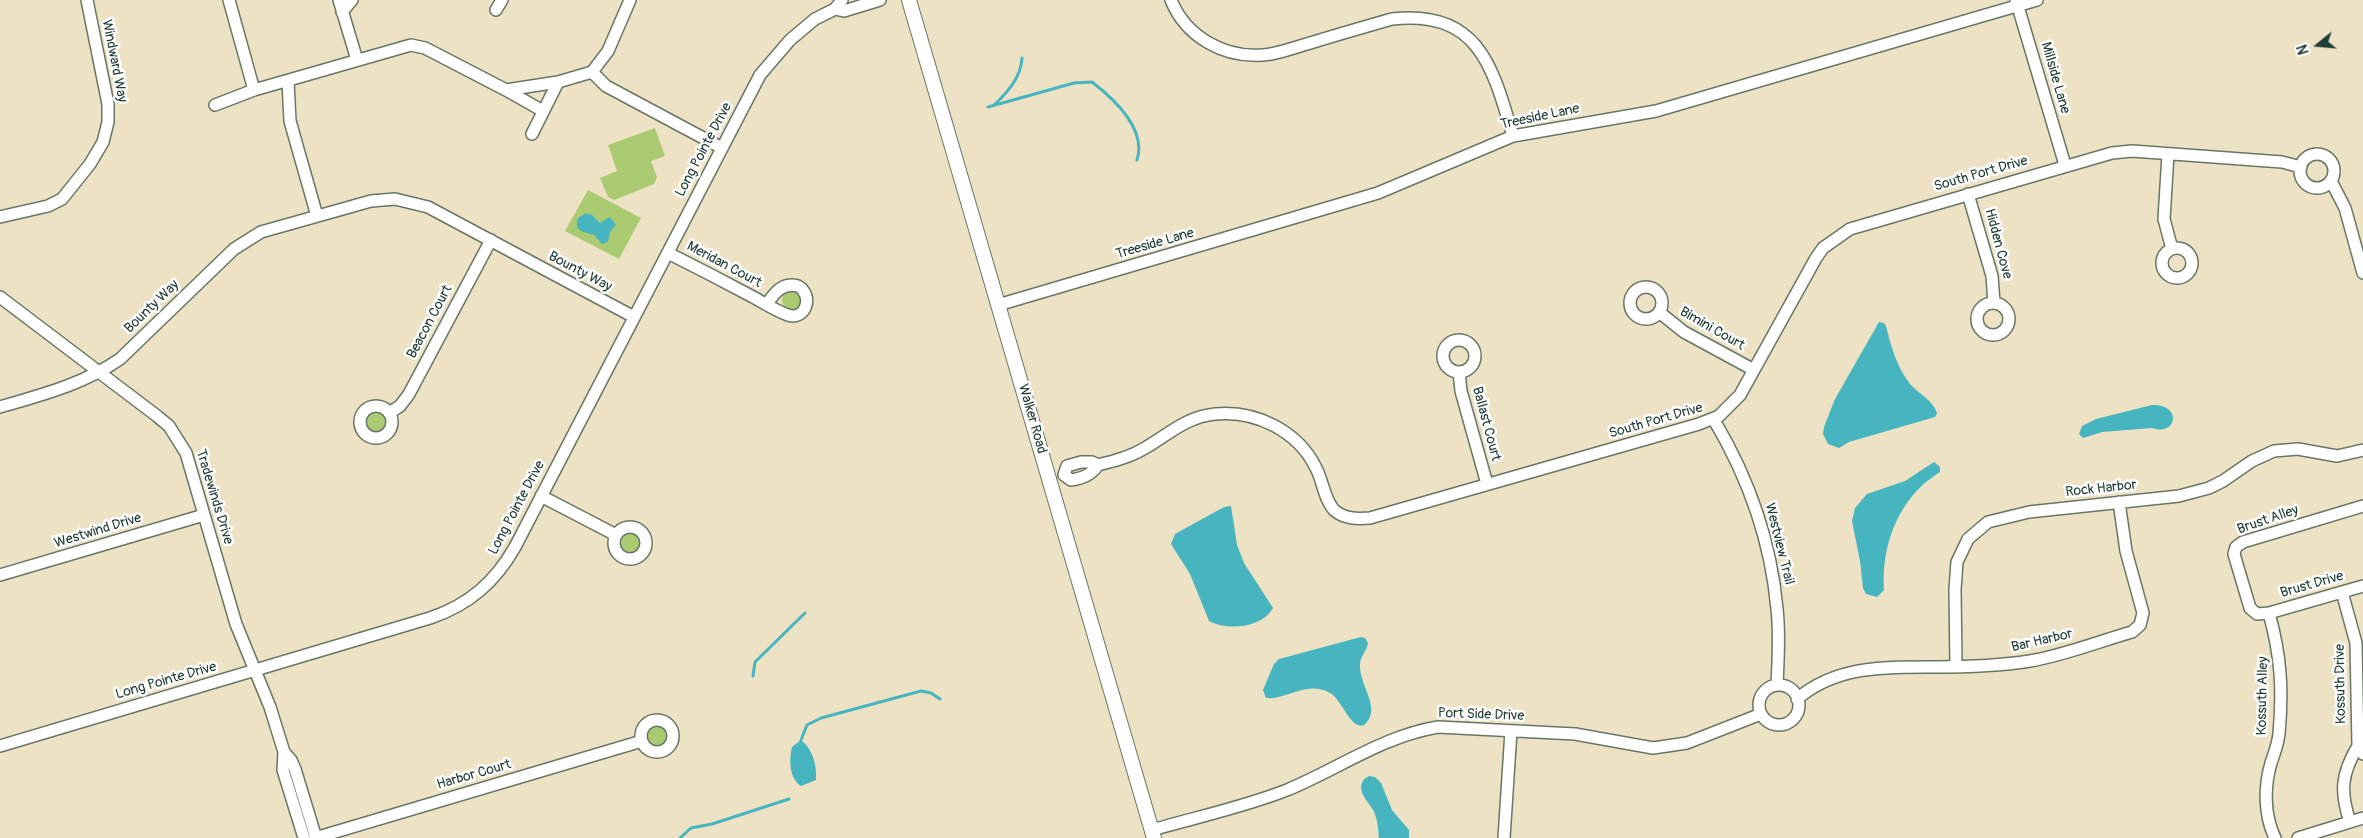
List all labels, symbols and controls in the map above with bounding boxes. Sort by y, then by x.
street label: Windward Way [98,18,130,104]
north arrow [2293,20,2343,70]
street label: Millside Lane [2037,40,2073,116]
text: N [2294,43,2313,57]
street label: Long Pointe Drive [672,100,736,200]
street label: Treeside Lane [1499,100,1581,134]
street label: South Port Drive [1932,153,2030,195]
street label: Hidden Cove [1981,207,2015,281]
street label: Treeside Lane [1114,225,1196,263]
street label: Meridan Court [684,238,764,292]
street label: Bounty Way [545,248,615,296]
street label: Bounty Way [121,277,183,337]
street label: Beacon Court [404,282,456,362]
street label: Bimini Court [1677,304,1747,354]
street label: Walker Road [1014,382,1050,456]
street label: Ballast Court [1468,385,1504,463]
street label: South Port Drive [1607,400,1705,442]
street label: Tradewinds Drive [192,447,236,547]
street label: Long Pointe Drive [485,458,549,558]
street label: Rock Harbor [2065,477,2137,501]
street label: Westview Trail [1761,501,1797,587]
street label: Brust Alley [2235,502,2301,538]
street label: Westwind Drive [52,510,144,552]
street label: Brust Drive [2279,568,2345,602]
street label: Bar Harbor [2010,626,2074,656]
street label: Kossuth Drive [2332,644,2350,724]
street label: Kossuth Alley [2254,656,2272,736]
street label: Long Pointe Drive [114,659,218,703]
street label: Port Side Drive [1438,705,1524,725]
street label: Harbor Court [435,756,513,794]

